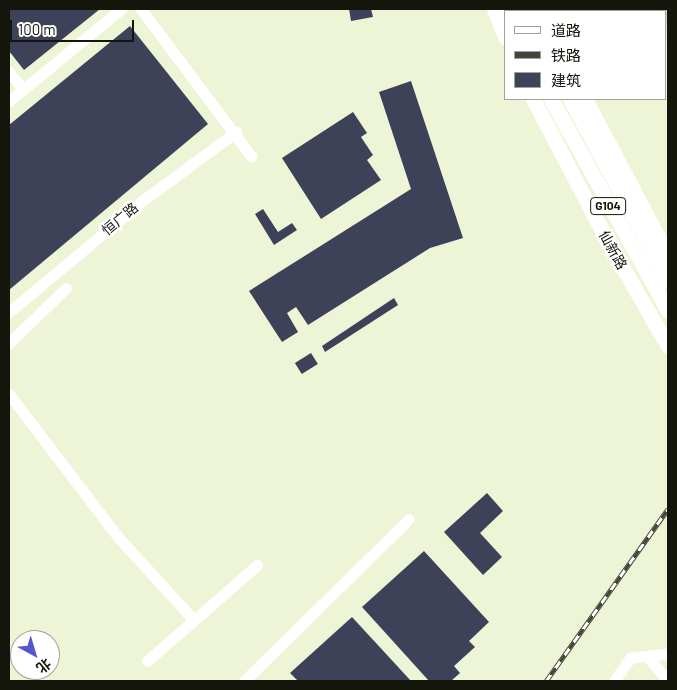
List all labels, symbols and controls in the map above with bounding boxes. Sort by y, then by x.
scale bar [12,10,136,42]
legend [504,10,667,100]
text: 100 m [18,20,56,38]
text: 道路 [551,21,581,39]
text: 铁路 [551,46,581,64]
text: 建筑 [551,71,581,89]
road number: G104 [589,197,627,216]
street label: 恒广路 [99,199,141,239]
street label: 仙新路 [595,228,631,272]
north arrow [10,630,60,680]
text: 北 [33,655,55,677]

